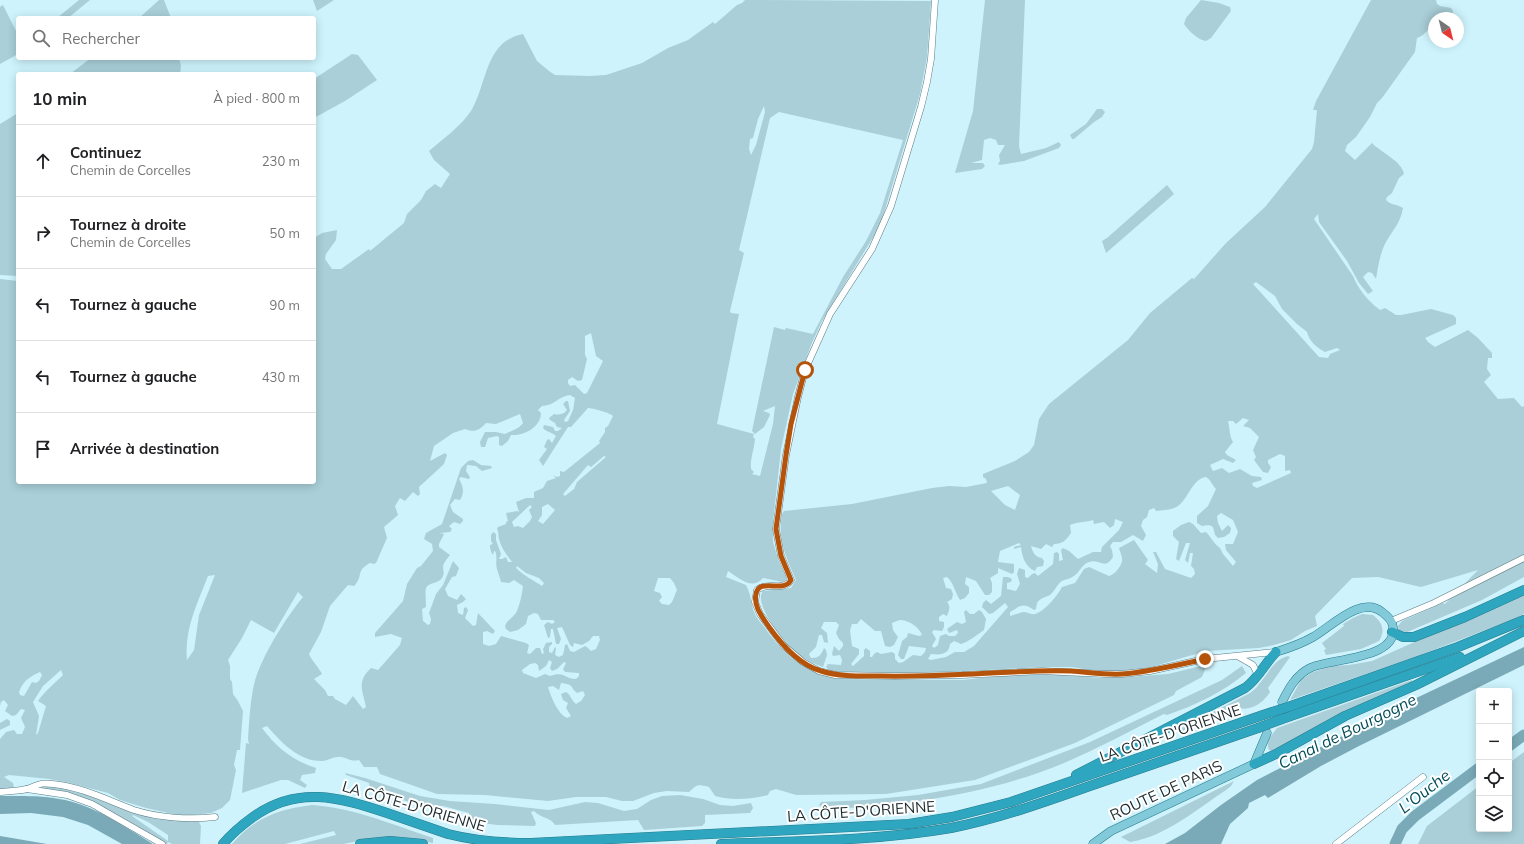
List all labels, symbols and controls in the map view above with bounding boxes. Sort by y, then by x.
north arrow [1428,12,1464,48]
search box [16,16,316,60]
icon: search [30,27,52,49]
text: Rechercher [62,29,140,48]
text: 10 min [32,88,87,109]
text: À pied · 800 m [213,90,300,106]
text: Continuez [70,143,141,162]
icon: ahead [32,150,54,172]
text: 230 m [262,153,300,169]
text: Chemin de Corcelles [70,162,191,178]
text: Tournez à droite [70,215,186,234]
icon: right [32,222,54,244]
text: 50 m [270,225,300,241]
text: Chemin de Corcelles [70,234,191,250]
icon: left [32,294,54,316]
text: Tournez à gauche [70,295,197,314]
text: 90 m [270,297,300,313]
route start [796,361,814,379]
icon: left [32,366,54,388]
text: Tournez à gauche [70,367,197,386]
text: 430 m [262,369,300,385]
icon: arrive [32,438,54,460]
text: Arrivée à destination [70,439,219,458]
route end [1196,650,1214,668]
map controls [1476,688,1512,832]
button: + [1476,688,1512,724]
water label: Canal de Bourgogne [1275,689,1420,773]
street label: LA CÔTE-D'ORIENNE [1097,700,1243,766]
button: − [1476,724,1512,760]
street label: ROUTE DE PARIS [1107,756,1225,824]
button: locate [1476,760,1512,796]
water label: L'Ouche [1394,765,1454,817]
street label: LA CÔTE-D'ORIENNE [340,776,488,836]
street label: LA CÔTE-D'ORIENNE [786,796,936,826]
button: layers [1476,796,1512,832]

